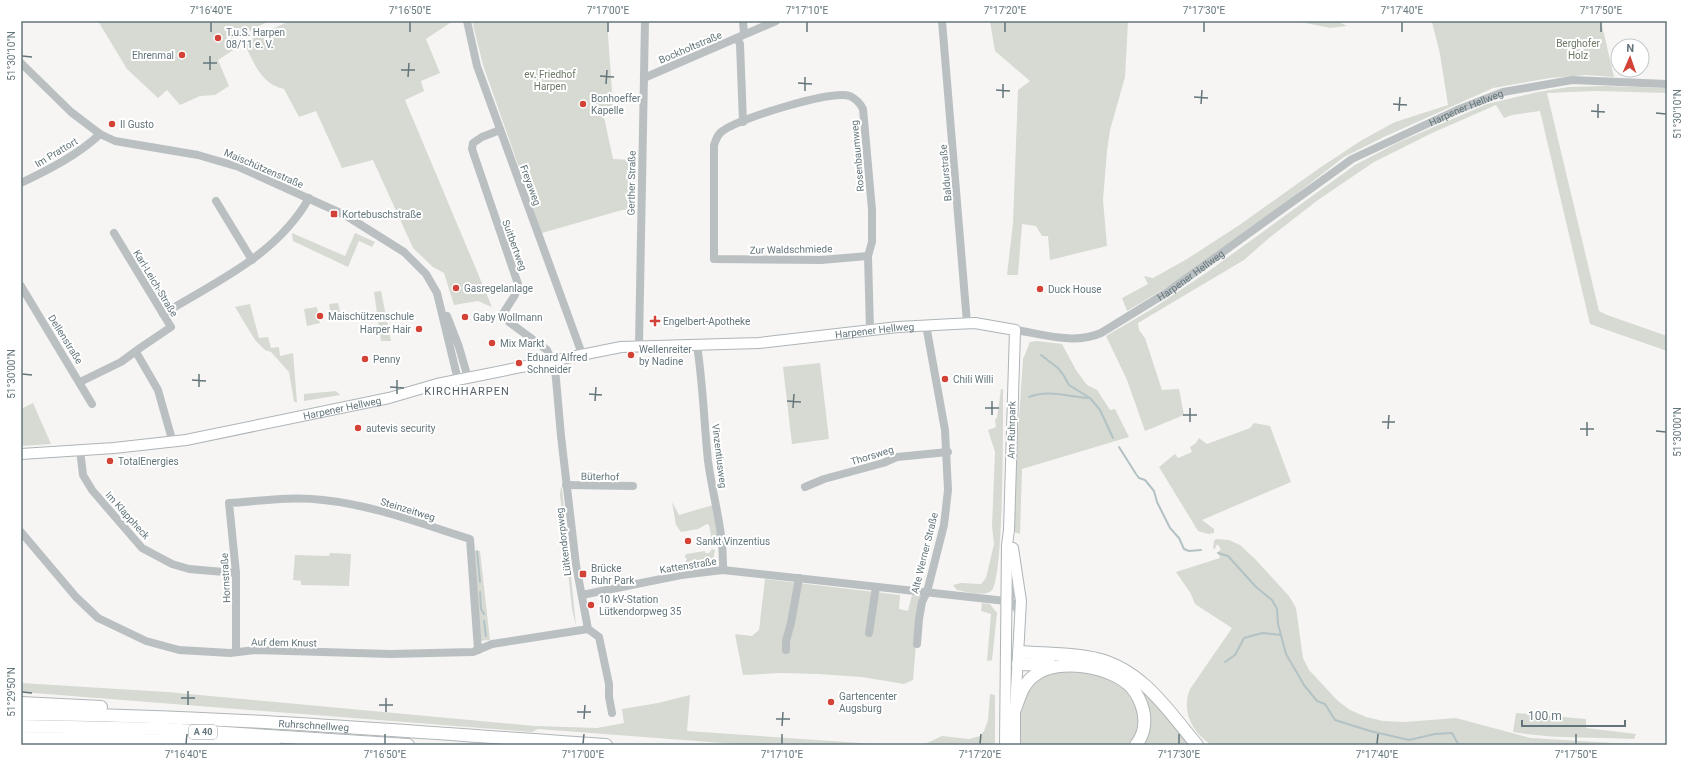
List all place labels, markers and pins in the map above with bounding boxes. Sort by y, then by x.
place label: T.u.S. Harpen 08/11 e. V. [226,27,285,50]
marker: T.u.S. Harpen 08/11 e. V. [213,33,223,43]
place label: Ehrenmal [132,50,174,61]
marker: Ehrenmal [177,50,187,60]
place label: Bonhoeffer Kapelle [591,93,641,116]
marker: Bonhoeffer Kapelle [578,99,588,109]
marker: Il Gusto [107,119,117,129]
place label: Il Gusto [120,119,154,130]
marker: Kortebuschstraße [329,209,339,219]
place label: Kortebuschstraße [342,209,421,220]
marker: Gasregelanlage [451,283,461,293]
place label: Gasregelanlage [464,283,533,294]
marker: Duck House [1035,284,1045,294]
place label: Duck House [1048,284,1102,295]
marker: Maischützenschule [315,311,325,321]
place label: Maischützenschule [328,311,414,322]
marker: Gaby Wollmann [460,312,470,322]
place label: Gaby Wollmann [473,312,543,323]
marker: Engelbert-Apotheke [650,316,660,326]
place label: Engelbert-Apotheke [663,316,750,327]
place label: Harper Hair [360,324,412,335]
marker: Harper Hair [414,324,424,334]
marker: Mix Markt [487,338,497,348]
place label: Mix Markt [500,338,545,349]
place label: Wellenreiter by Nadine [639,344,692,367]
marker: Wellenreiter by Nadine [626,350,636,360]
place label: Eduard Alfred Schneider [527,352,587,375]
marker: Penny [360,354,370,364]
place label: Penny [373,354,401,365]
marker: Eduard Alfred Schneider [514,358,524,368]
marker: Chili Willi [940,374,950,384]
place label: Chili Willi [953,374,993,385]
marker: autevis security [353,423,363,433]
place label: autevis security [366,423,436,434]
marker: TotalEnergies [105,456,115,466]
place label: TotalEnergies [118,456,179,467]
marker: Sankt Vinzentius [683,536,693,546]
place label: Sankt Vinzentius [696,536,770,547]
place label: Brücke Ruhr Park [591,563,635,586]
marker: Brücke Ruhr Park [578,569,588,579]
place label: 10 kV-Station Lütkendorpweg 35 [599,594,682,617]
marker: 10 kV-Station Lütkendorpweg 35 [586,600,596,610]
place label: Gartencenter Augsburg [839,691,898,714]
marker: Gartencenter Augsburg [826,697,836,707]

